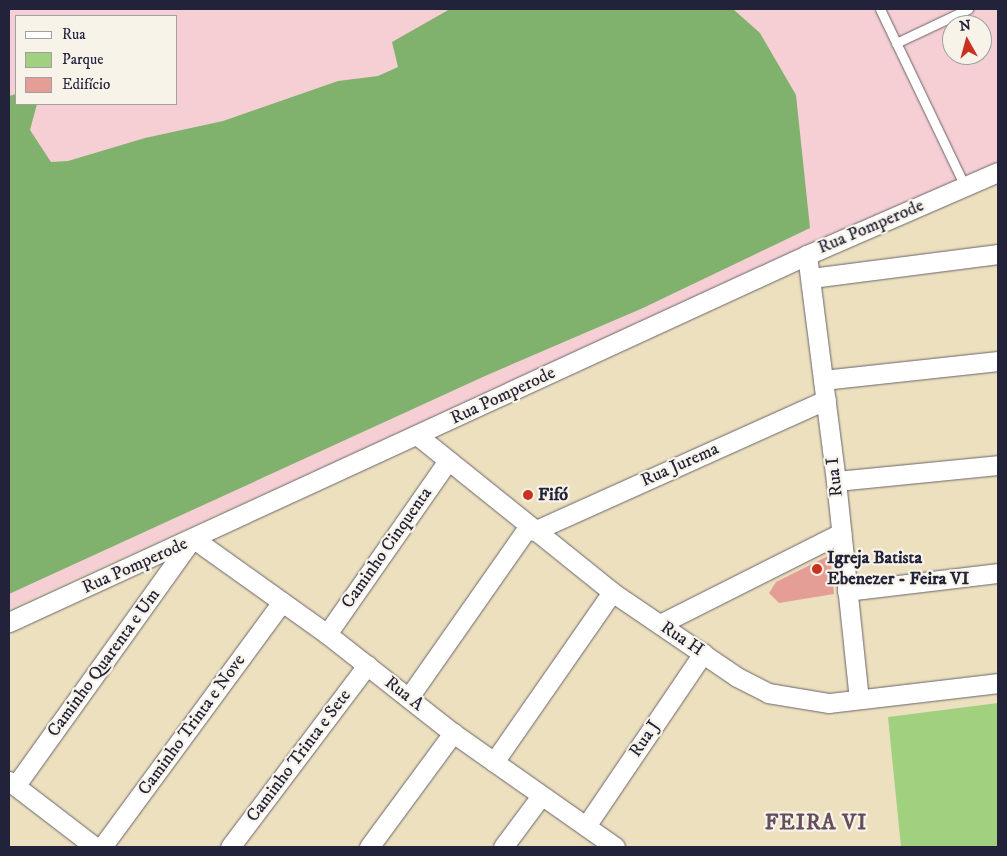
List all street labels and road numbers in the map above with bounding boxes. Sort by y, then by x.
street label: Rua Pomperode [815,195,927,259]
street label: Rua Pomperode [447,362,559,430]
street label: Rua Jurema [638,438,722,492]
street label: Rua I [822,456,848,498]
street label: Caminho Cinquenta [337,483,437,613]
street label: Rua Pomperode [79,533,191,599]
street label: Caminho Quarenta e Um [43,585,165,741]
street label: Rua H [656,617,708,661]
street label: Caminho Trinta e Nove [134,650,250,800]
street label: Rua A [380,672,428,716]
street label: Caminho Trinta e Sete [242,685,356,827]
street label: Rua J [625,717,665,761]

